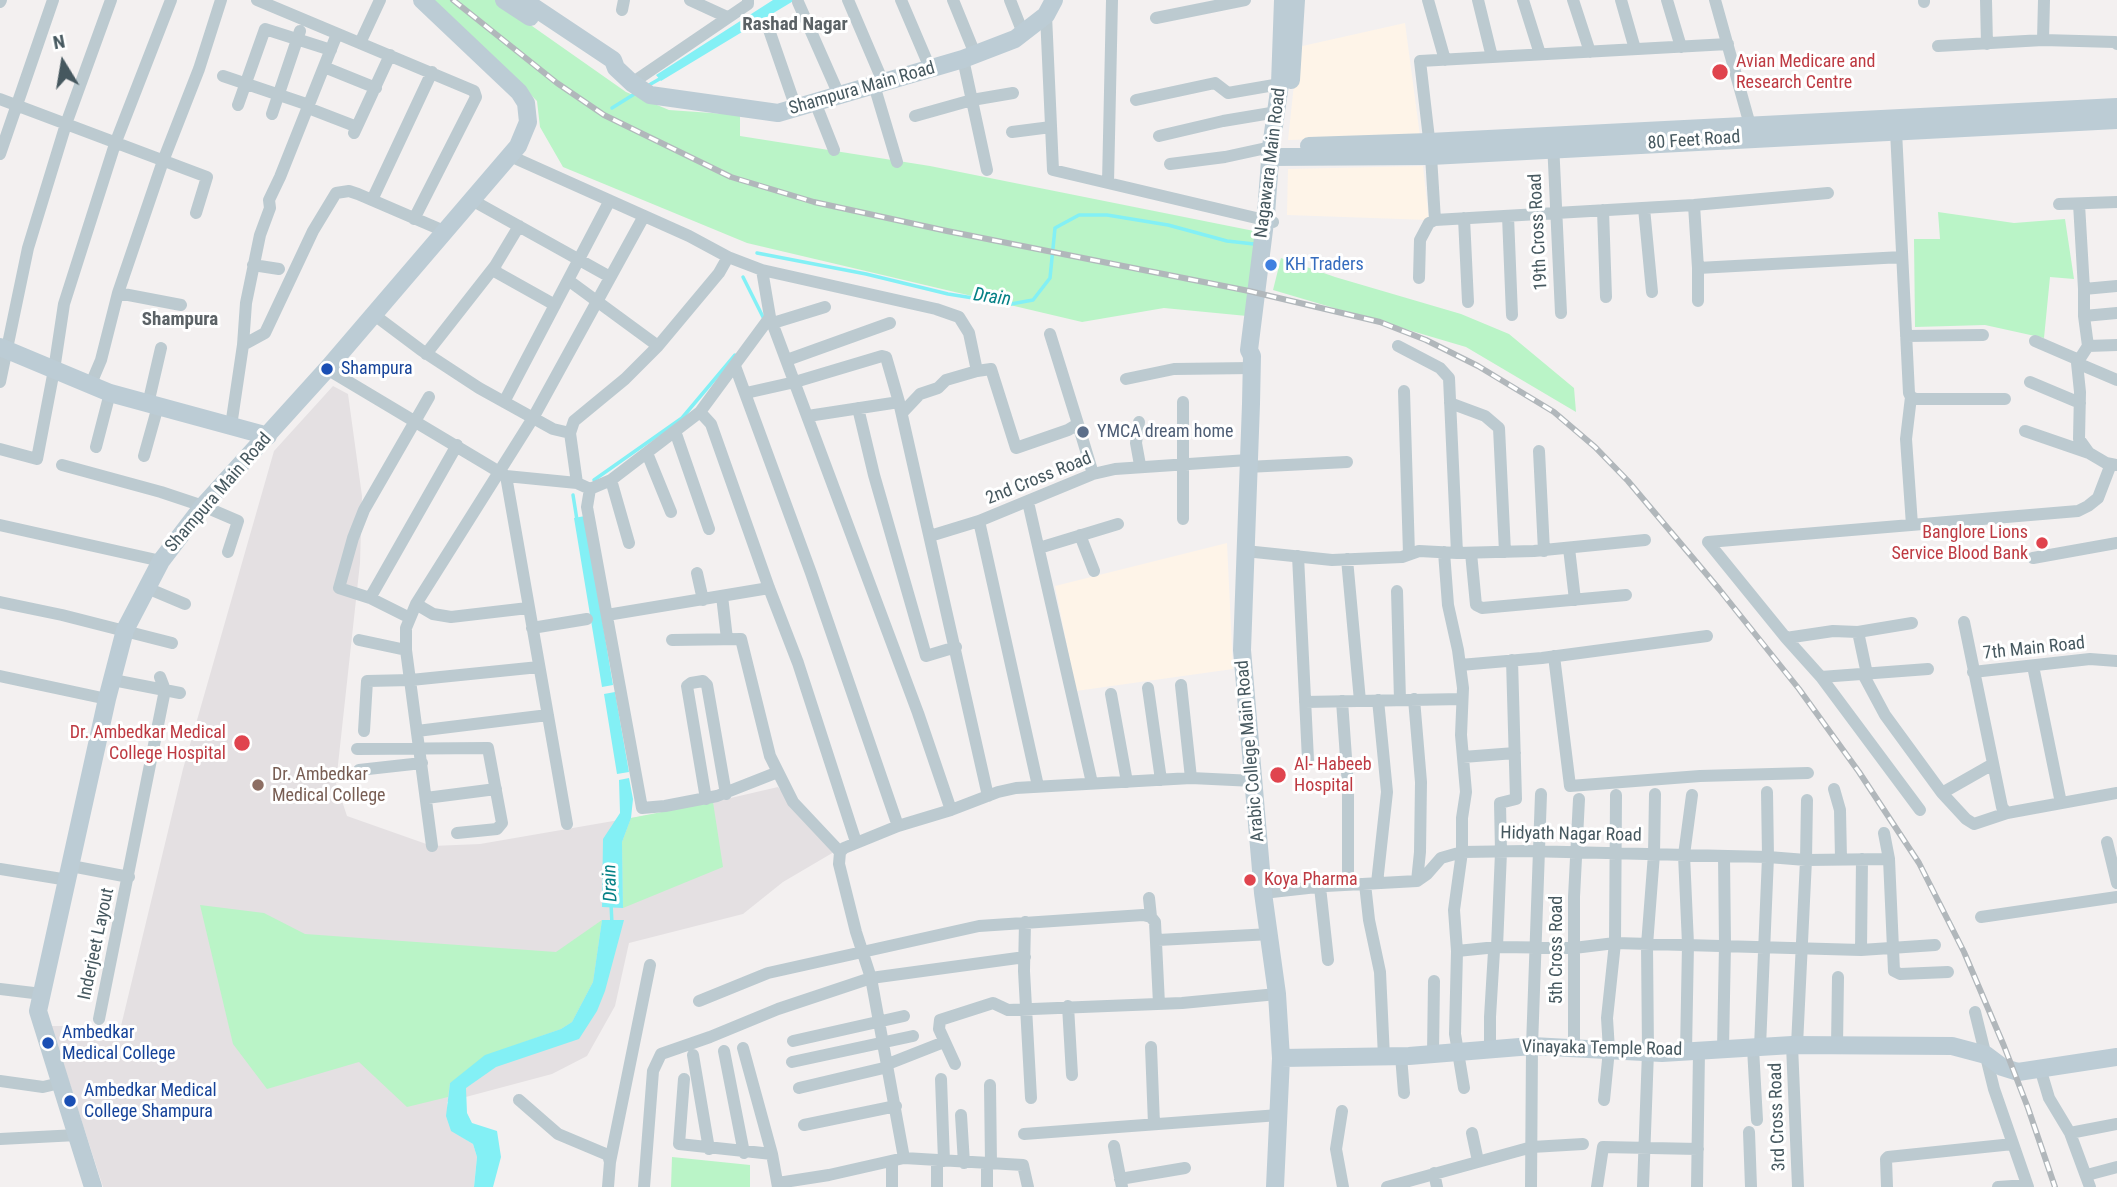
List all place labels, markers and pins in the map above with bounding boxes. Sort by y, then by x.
place label: Avian Medicare and Research Centre [1736,51,1875,94]
marker: Avian Medicare and Research Centre [1710,62,1730,82]
place label: KH Traders [1285,254,1364,276]
marker: KH Traders [1263,257,1279,273]
place label: Shampura [341,358,413,380]
marker: Shampura [319,361,335,377]
place label: YMCA dream home [1097,421,1233,443]
marker: YMCA dream home [1075,424,1091,440]
place label: Banglore Lions Service Blood Bank [1892,522,2028,564]
marker: Banglore Lions Service Blood Bank [2034,535,2050,551]
place label: Dr. Ambedkar Medical College Hospital [70,722,226,764]
marker: Dr. Ambedkar Medical College Hospital [232,733,252,753]
place label: Al- Habeeb Hospital [1294,754,1372,796]
place label: Dr. Ambedkar Medical College [272,764,386,806]
marker: Al- Habeeb Hospital [1268,765,1288,785]
marker: Dr. Ambedkar Medical College [250,777,266,793]
place label: Koya Pharma [1264,869,1358,891]
marker: Koya Pharma [1242,872,1258,888]
place label: Ambedkar Medical College [62,1022,176,1064]
marker: Ambedkar Medical College [40,1035,56,1051]
place label: Ambedkar Medical College Shampura [84,1080,217,1122]
marker: Ambedkar Medical College Shampura [62,1093,78,1109]

